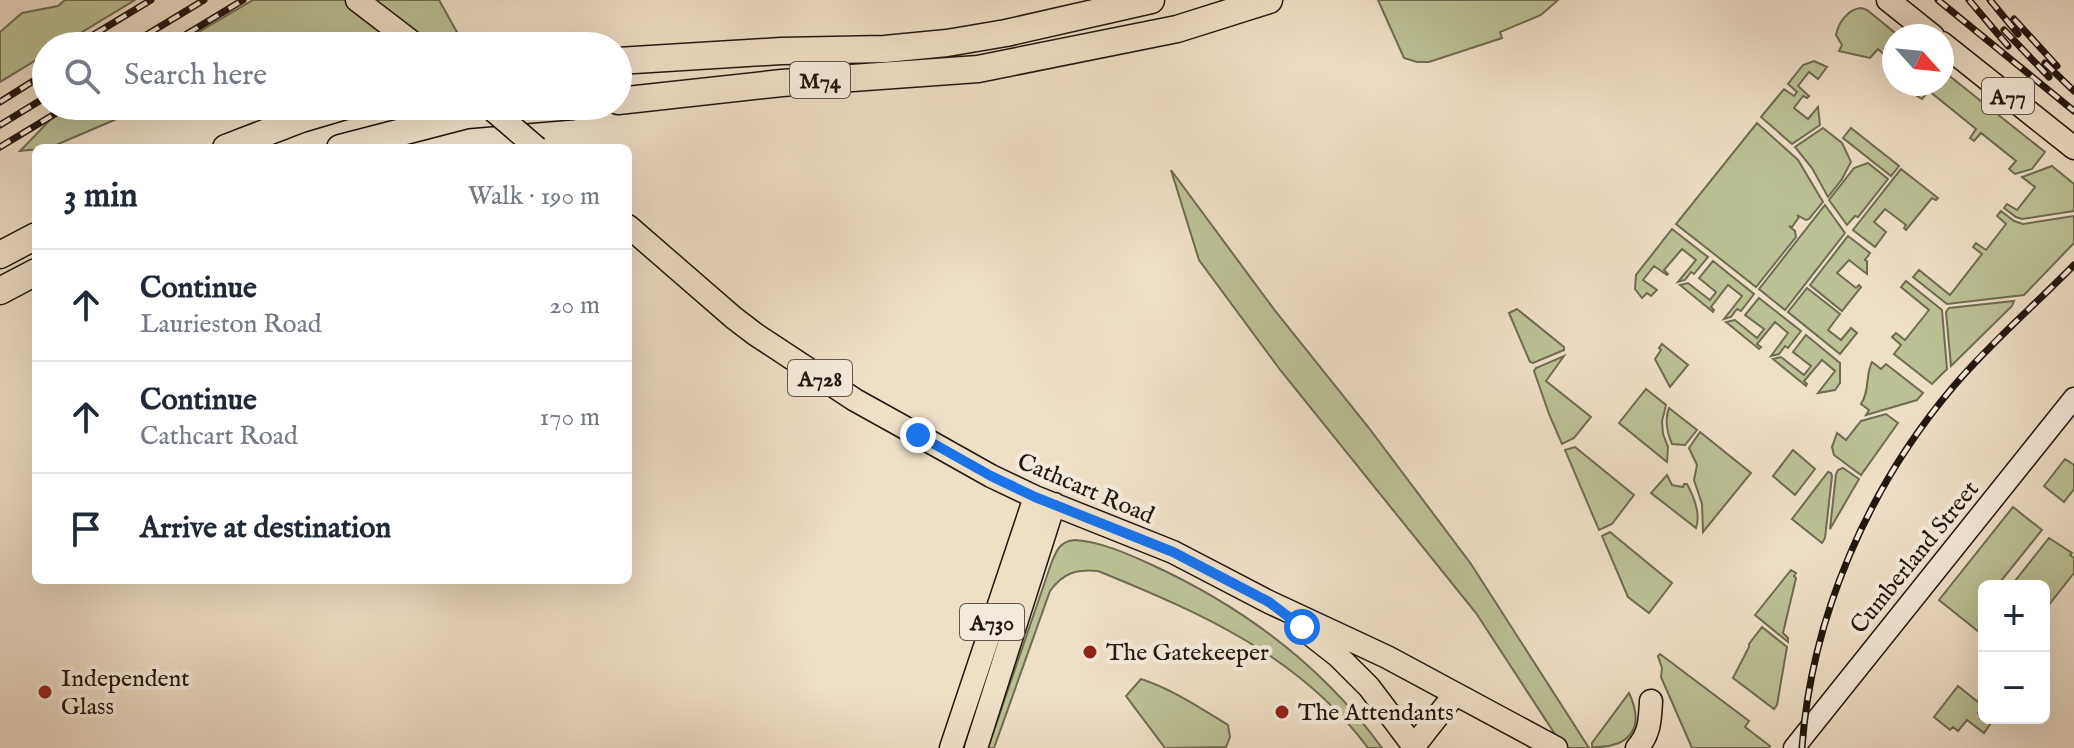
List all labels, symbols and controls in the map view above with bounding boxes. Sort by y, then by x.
north arrow [1882,24,1954,96]
search box [32,32,632,120]
icon: search [60,54,104,98]
text: Search here [124,57,267,95]
road number: M74 [790,62,850,98]
road number: A77 [1982,78,2034,114]
text: 3 min [64,175,138,218]
text: Walk · 190 m [468,180,600,213]
text: Continue [140,270,257,308]
icon: ahead [64,283,108,327]
text: 20 m [549,289,600,322]
text: Laurieston Road [140,308,322,341]
road number: A728 [788,360,852,396]
text: Continue [140,382,257,420]
icon: ahead [64,395,108,439]
text: 170 m [540,401,600,434]
route end [900,417,936,453]
text: Cathcart Road [140,420,298,453]
street label: Cathcart Road [1012,447,1159,532]
street label: Cumberland Street [1844,475,1986,641]
icon: arrive [64,507,108,551]
text: Arrive at destination [140,510,391,548]
map controls [1978,580,2050,724]
button: + [1978,580,2050,652]
road number: A730 [960,604,1024,640]
route start [1284,609,1320,645]
place label: The Gatekeeper [1106,638,1269,669]
marker: The Gatekeeper [1081,643,1099,661]
button: − [1978,652,2050,724]
place label: Independent Glass [61,664,190,723]
marker: Independent Glass [36,683,54,701]
place label: The Attendants [1298,698,1454,729]
marker: The Attendants [1273,703,1291,721]

